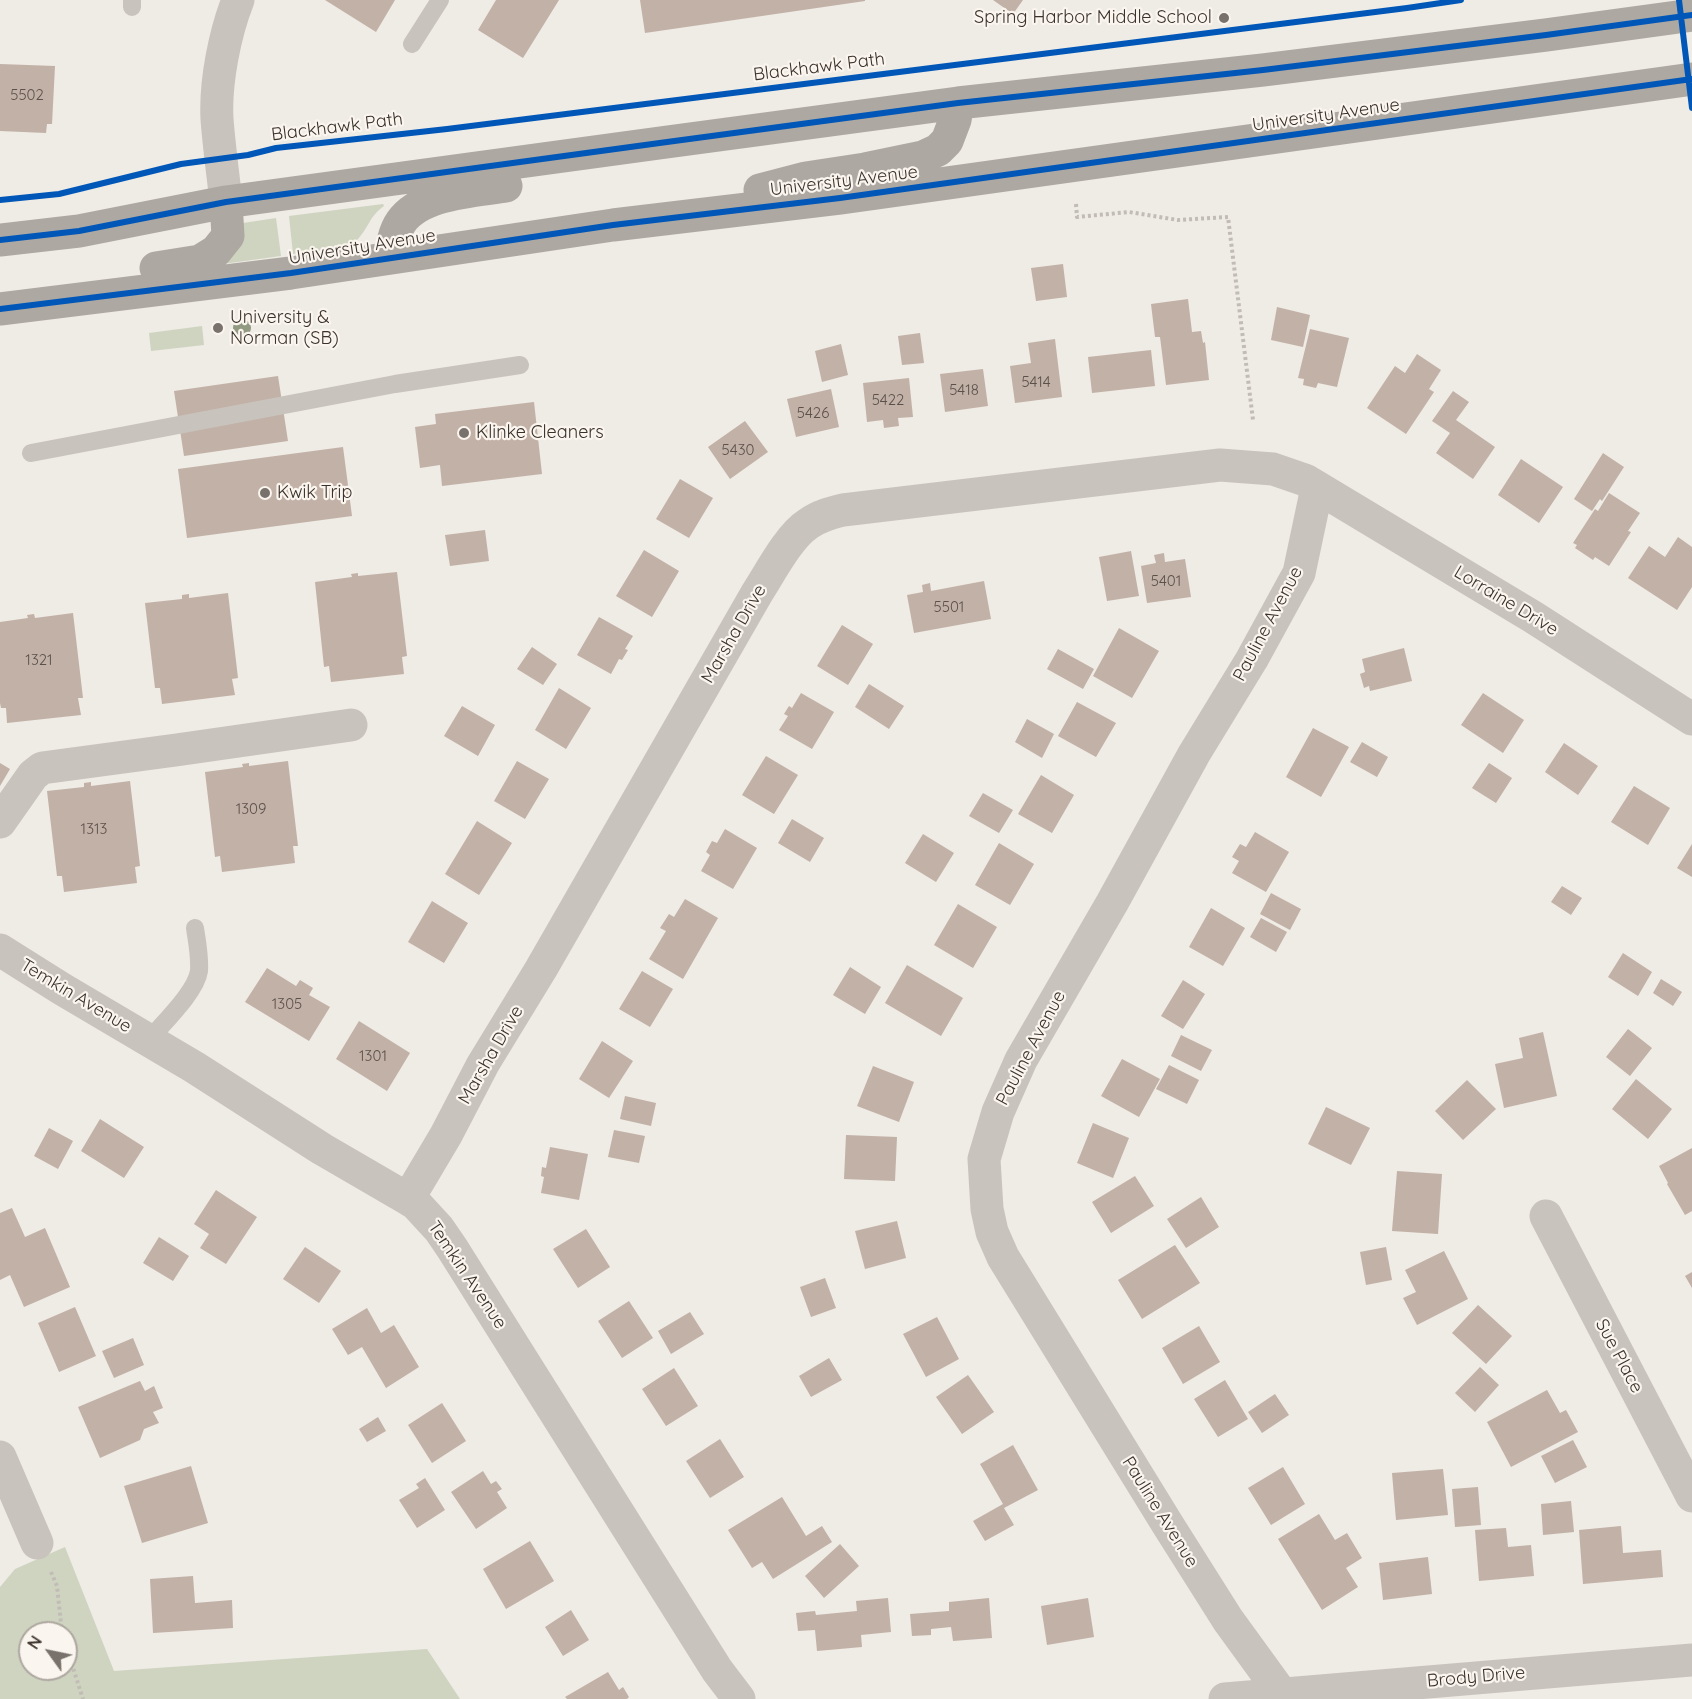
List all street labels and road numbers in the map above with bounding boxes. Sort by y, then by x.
street label: Blackhawk Path [752,48,886,86]
street label: University Avenue [1251,94,1401,136]
street label: Blackhawk Path [270,108,404,146]
street label: University Avenue [769,161,919,201]
street label: University Avenue [287,225,437,269]
street label: Lorraine Drive [1450,561,1562,641]
street label: Pauline Avenue [1229,563,1307,685]
street label: Marsha Drive [697,581,771,687]
street label: Temkin Avenue [17,954,135,1038]
street label: Pauline Avenue [992,987,1070,1109]
street label: Marsha Drive [454,1002,528,1108]
street label: Temkin Avenue [423,1217,511,1333]
street label: Sue Place [1591,1315,1647,1397]
street label: Pauline Avenue [1117,1453,1203,1571]
street label: Brody Drive [1426,1662,1526,1692]

